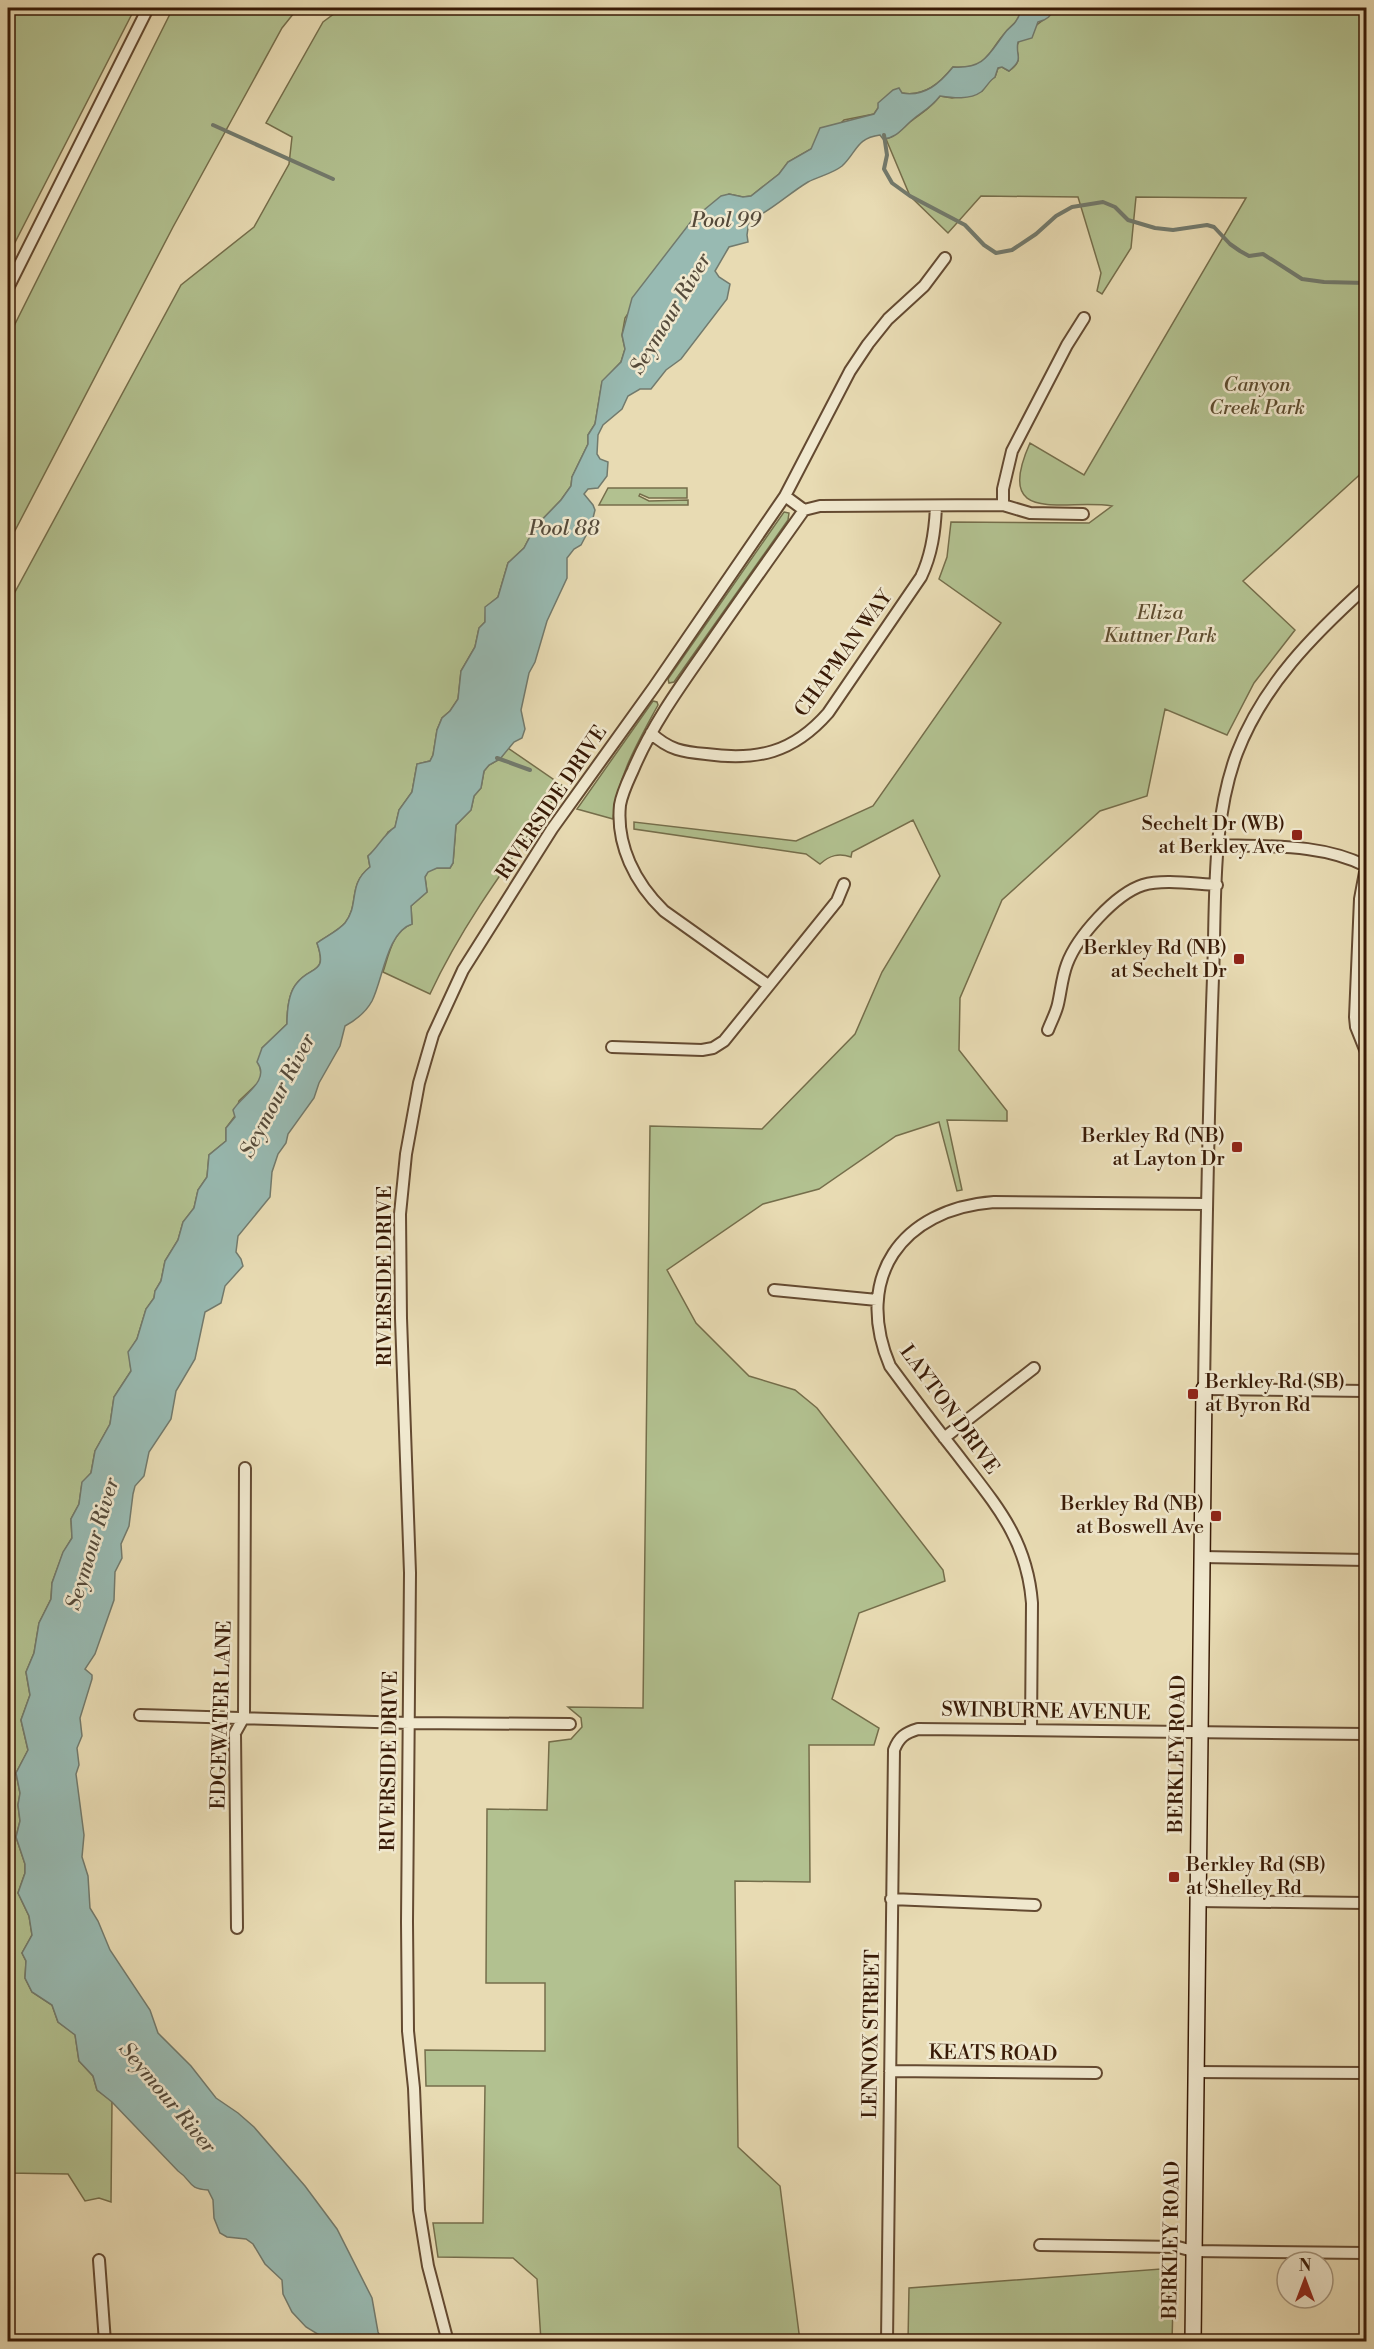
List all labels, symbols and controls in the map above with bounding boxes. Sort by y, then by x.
water label: Pool 99 [690,208,762,234]
water label: Seymour River [625,248,718,379]
park label: Canyon Creek Park [1209,373,1305,421]
water label: Pool 88 [528,516,600,542]
street label: CHAPMAN WAY [790,585,899,722]
park label: Eliza Kuttner Park [1103,601,1217,649]
street label: RIVERSIDE DRIVE [491,721,613,885]
place label: Sechelt Dr (WB) at Berkley Ave [1141,812,1285,860]
marker: Sechelt Dr (WB) at Berkley Ave [1290,828,1304,842]
place label: Berkley Rd (NB) at Sechelt Dr [1083,936,1227,984]
marker: Berkley Rd (NB) at Sechelt Dr [1232,952,1246,966]
water label: Seymour River [234,1028,322,1163]
place label: Berkley Rd (NB) at Layton Dr [1081,1124,1225,1172]
marker: Berkley Rd (NB) at Layton Dr [1230,1140,1244,1154]
street label: RIVERSIDE DRIVE [373,1186,398,1366]
street label: LAYTON DRIVE [894,1340,1004,1480]
place label: Berkley Rd (SB) at Byron Rd [1204,1370,1345,1418]
marker: Berkley Rd (SB) at Byron Rd [1186,1387,1200,1401]
water label: Seymour River [61,1474,126,1613]
place label: Berkley Rd (NB) at Boswell Ave [1060,1492,1204,1540]
marker: Berkley Rd (NB) at Boswell Ave [1209,1509,1223,1523]
street label: EDGEWATER LANE [206,1620,238,1810]
street label: RIVERSIDE DRIVE [376,1670,404,1852]
street label: BERKLEY ROAD [1164,1675,1192,1834]
street label: SWINBURNE AVENUE [941,1698,1151,1726]
place label: Berkley Rd (SB) at Shelley Rd [1185,1853,1326,1901]
marker: Berkley Rd (SB) at Shelley Rd [1167,1870,1181,1884]
street label: LENNOX STREET [858,1949,886,2119]
water label: Seymour River [113,2037,222,2160]
street label: KEATS ROAD [928,2040,1058,2068]
street label: BERKLEY ROAD [1158,2161,1186,2320]
north arrow [1275,2250,1335,2310]
text: N [1299,2256,1312,2276]

